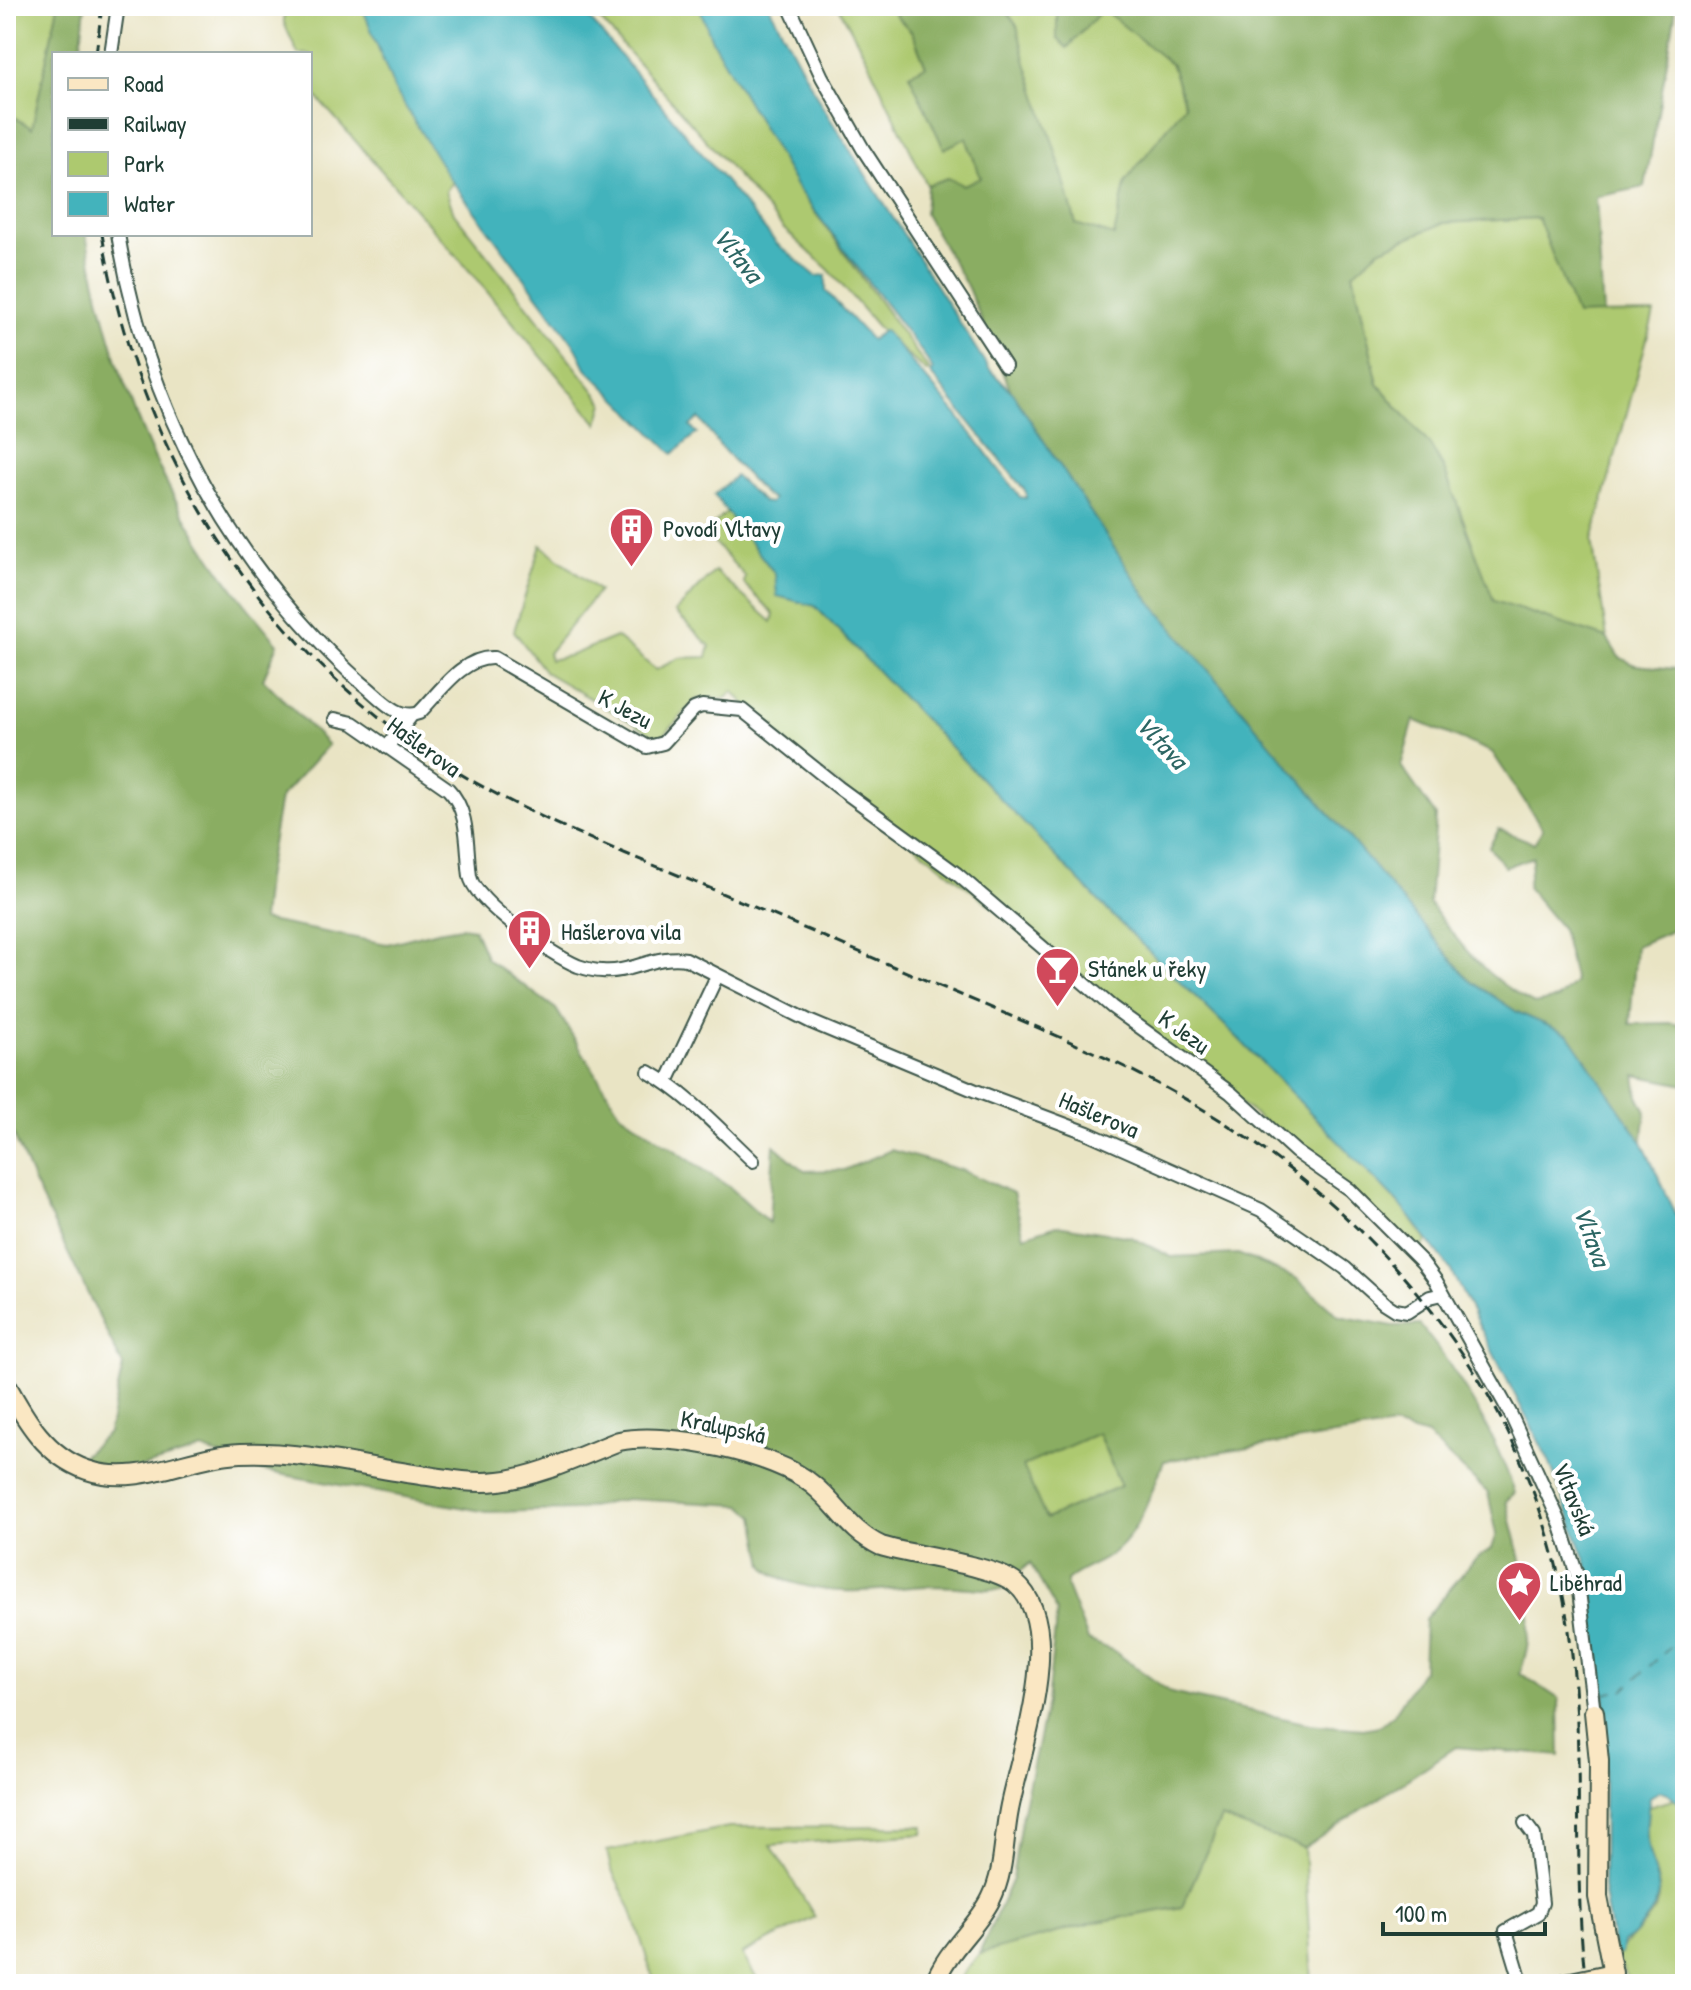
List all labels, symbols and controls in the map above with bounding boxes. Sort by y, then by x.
legend [52,52,312,236]
text: Road [124,67,163,99]
text: Railway [124,107,187,139]
text: Park [124,147,164,179]
text: Water [124,187,175,219]
water label: Vltava [706,220,773,292]
building icon: Povodí Vltavy [608,505,656,568]
place label: Povodí Vltavy [663,512,781,544]
street label: K Jezu [593,681,658,736]
water label: Vltava [1129,707,1198,778]
street label: Hašlerova [381,709,468,784]
building icon: Hašlerova vila [506,908,554,971]
place label: Hašlerova vila [561,915,681,947]
bar icon: Stánek u řeky [1033,945,1081,1008]
place label: Stánek u řeky [1088,952,1207,984]
street label: K Jezu [1152,1002,1217,1061]
street label: Hašlerova [1055,1083,1144,1145]
water label: Vltava [1566,1201,1620,1273]
street label: Kralupská [678,1401,769,1451]
street label: Vltavská [1546,1458,1604,1540]
place icon: Liběhrad [1495,1559,1543,1622]
place label: Liběhrad [1550,1566,1622,1598]
scale bar [1383,1886,1545,1936]
text: 100 m [1395,1897,1447,1929]

